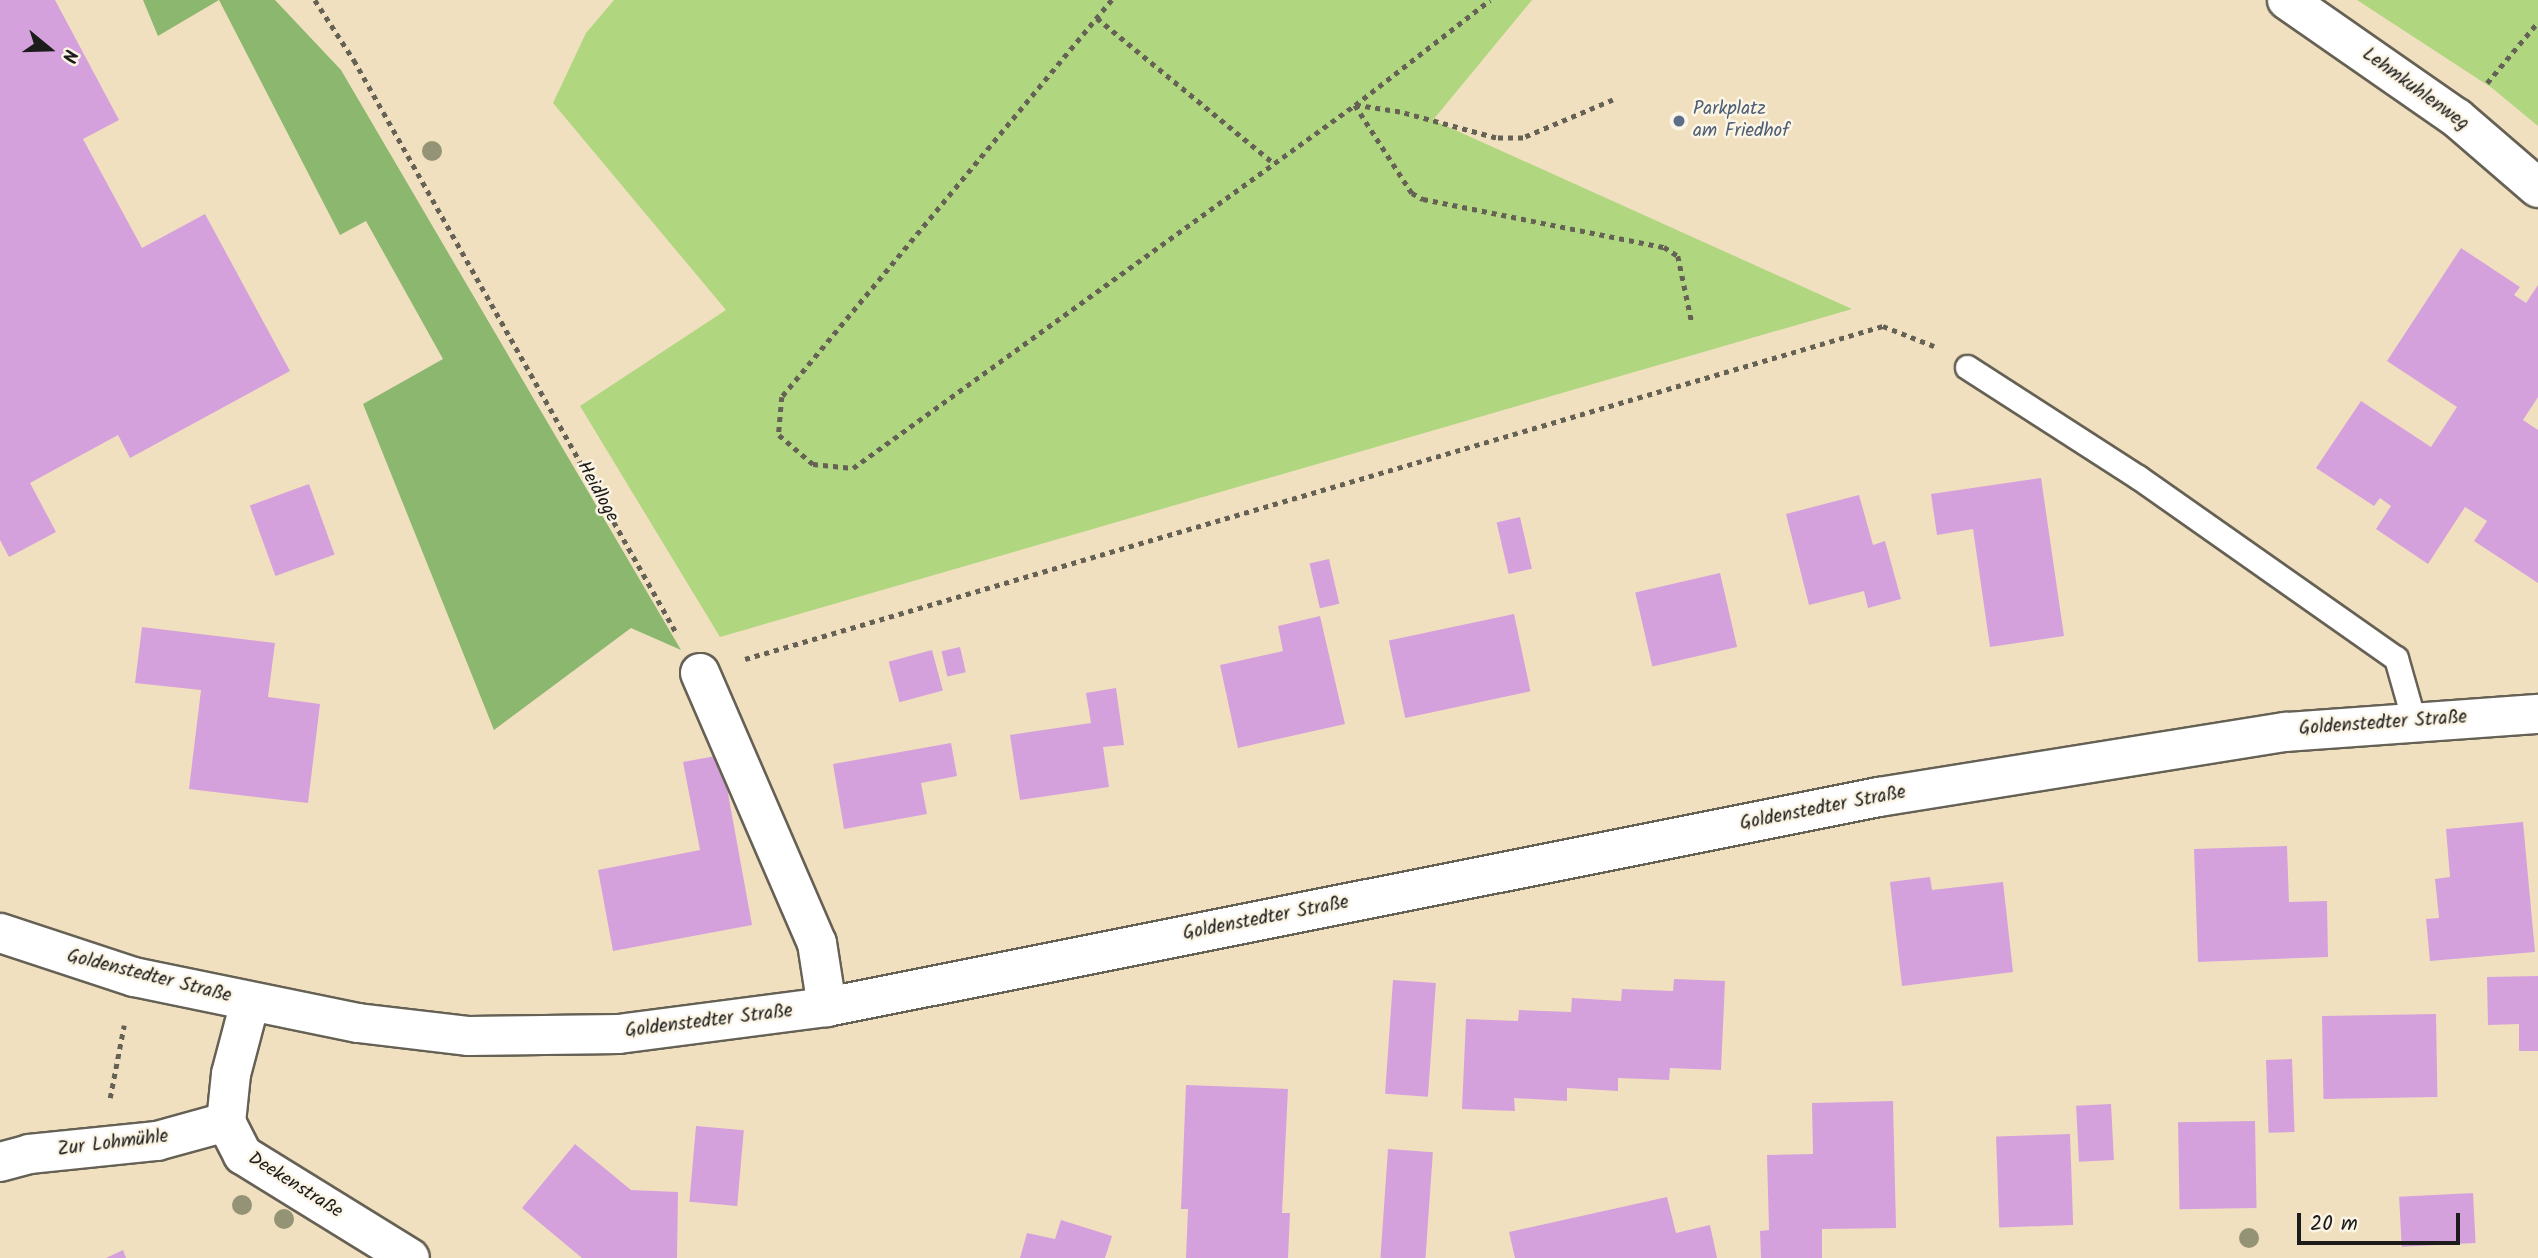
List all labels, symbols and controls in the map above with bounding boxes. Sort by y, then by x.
north arrow [14,14,84,84]
street label: Lehmkuhlenweg [2357,44,2473,136]
text: N [53,45,85,66]
place label: Parkplatz am Friedhof [1693,99,1789,143]
marker: Parkplatz am Friedhof [1671,113,1687,129]
street label: Heidloge [571,458,623,526]
street label: Goldenstedter Straße [2298,707,2468,741]
street label: Goldenstedter Straße [1738,782,1908,836]
street label: Goldenstedter Straße [1181,892,1351,946]
street label: Goldenstedter Straße [64,946,234,1008]
street label: Goldenstedter Straße [624,1000,794,1044]
street label: Zur Lohmühle [56,1126,170,1162]
street label: Deekenstraße [243,1148,347,1224]
scale bar [2300,1198,2463,1242]
text: 20 m [2310,1208,2358,1241]

